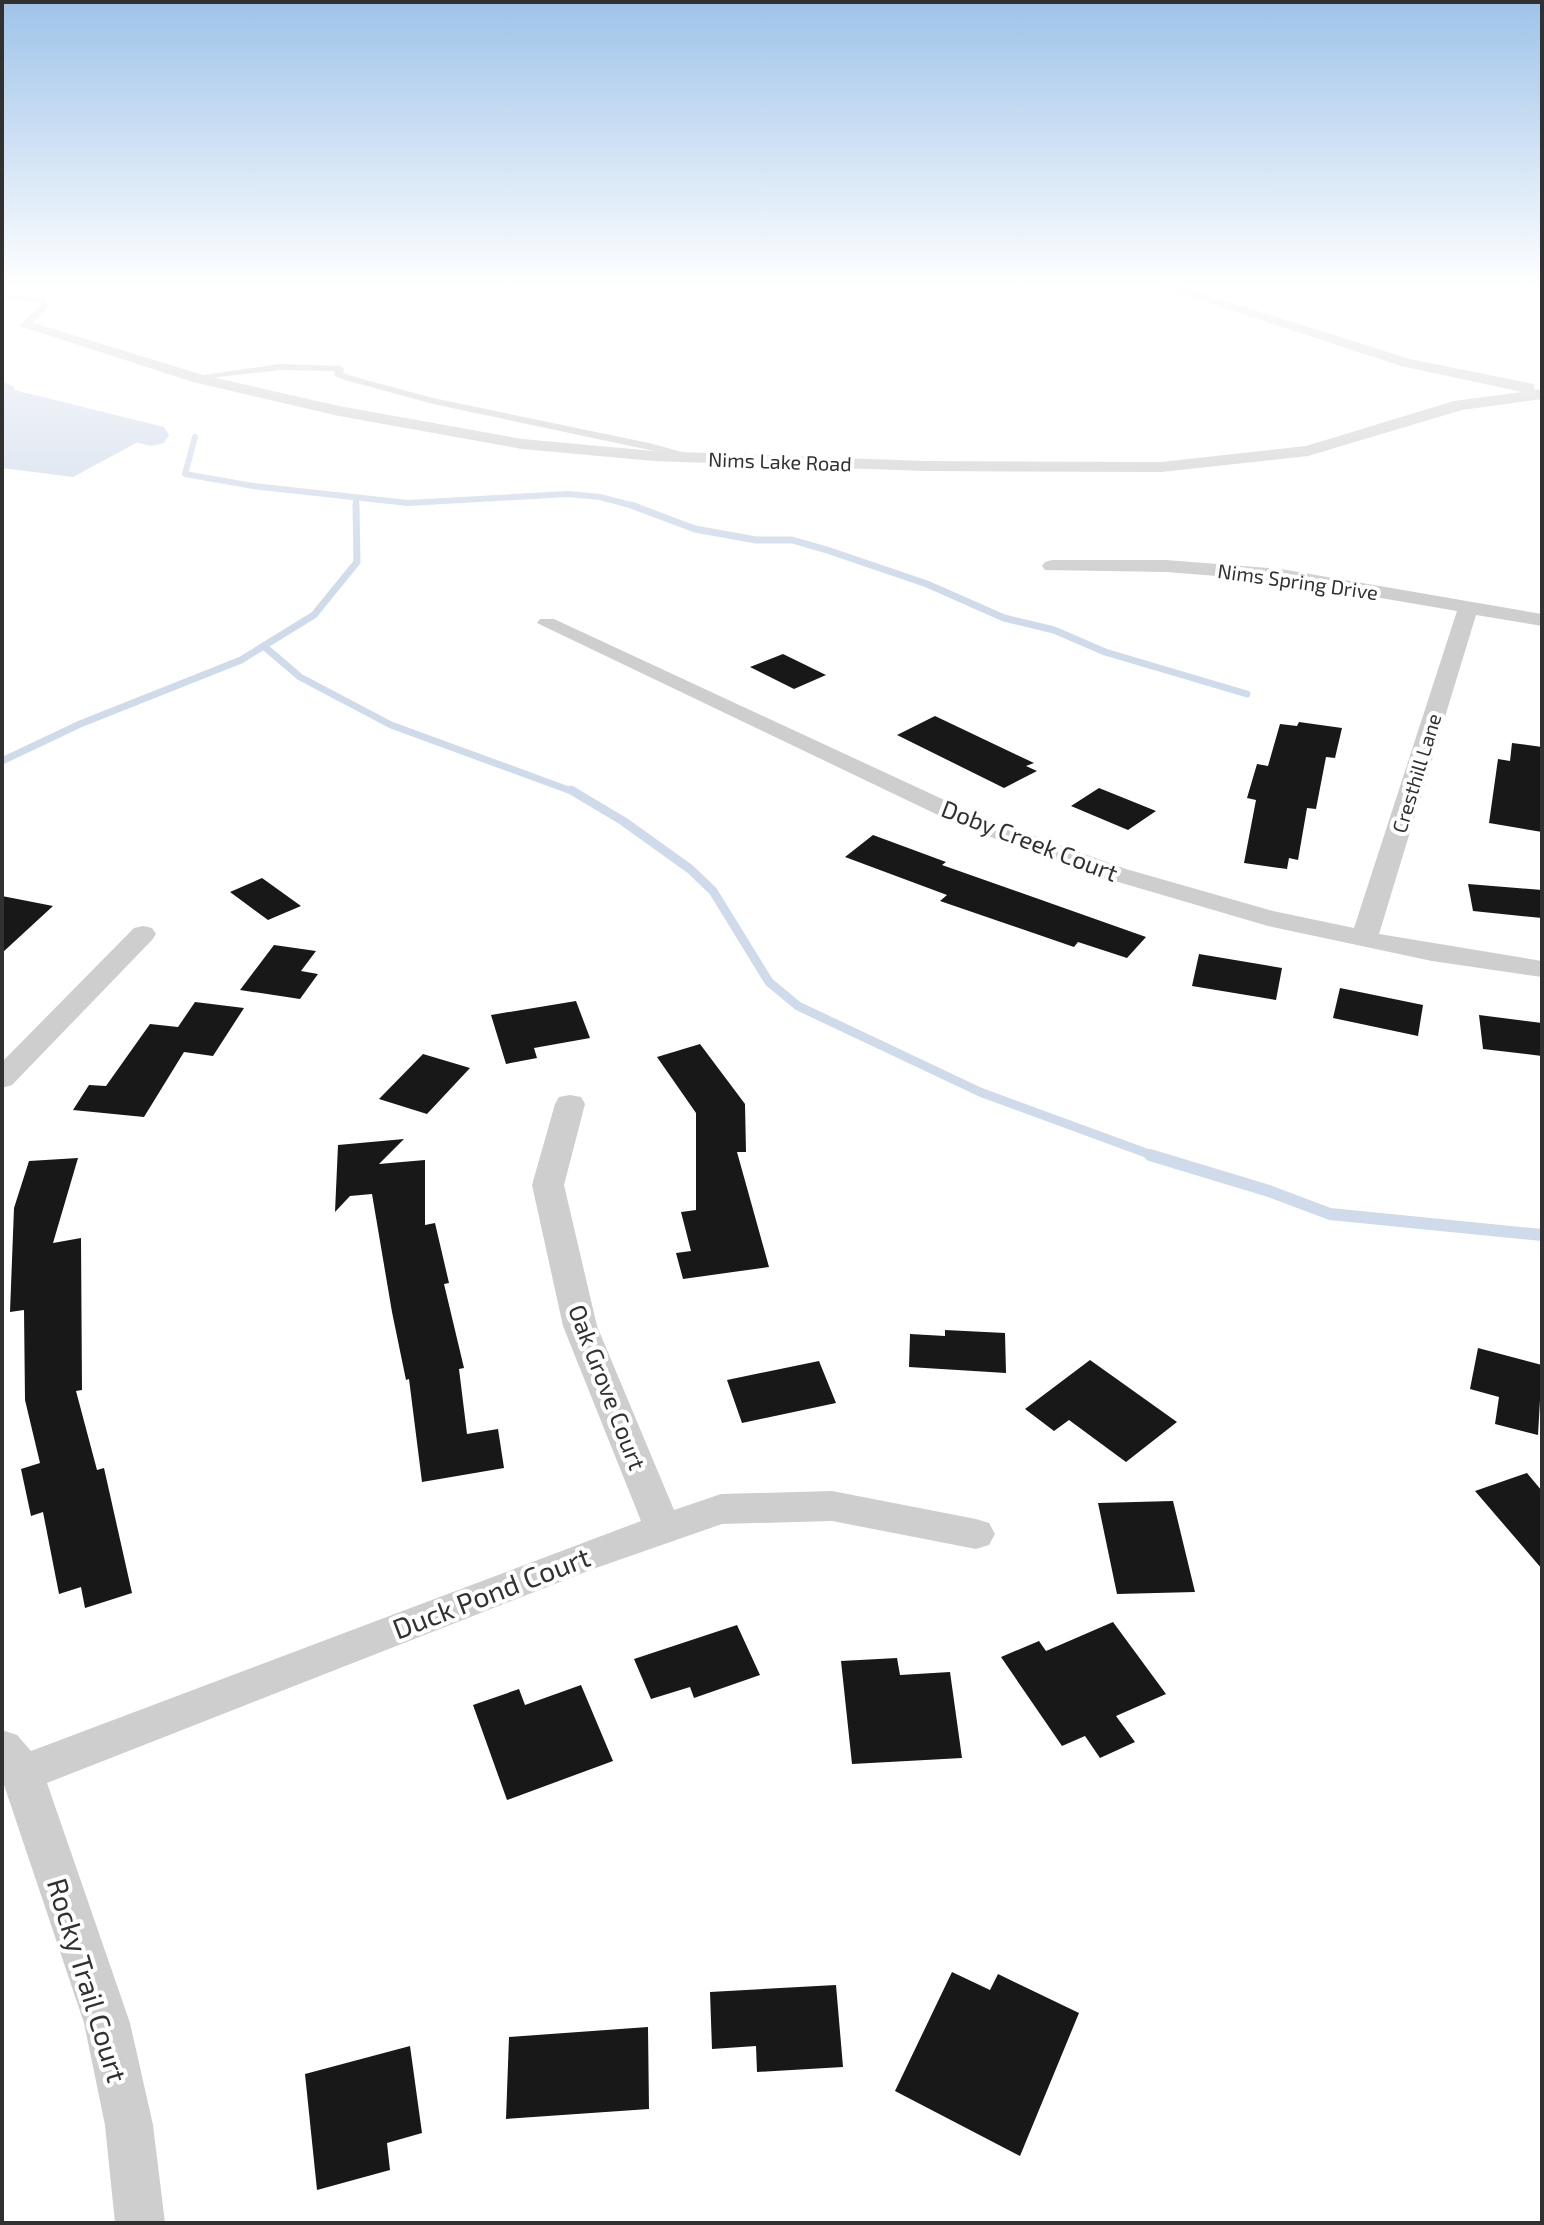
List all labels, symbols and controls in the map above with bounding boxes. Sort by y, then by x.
street label: Nims Lake Road [708,447,852,475]
street label: Nims Spring Drive [1216,558,1380,604]
street label: Cresthill Lane [1386,710,1446,836]
street label: Doby Creek Court [938,793,1122,887]
street label: Oak Grove Court [563,1300,653,1474]
street label: Duck Pond Court [387,1539,595,1645]
street label: Rocky Trail Court [41,1874,135,2086]

